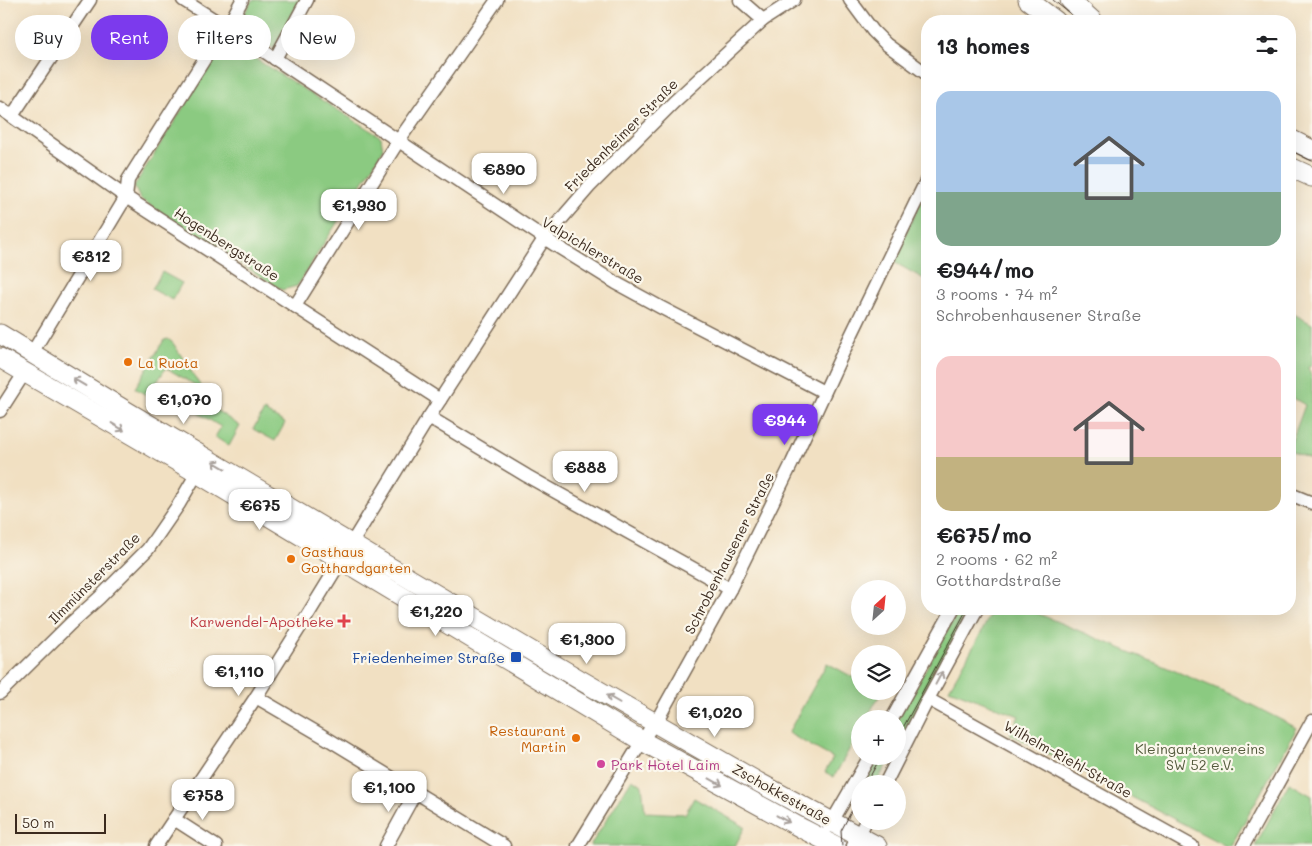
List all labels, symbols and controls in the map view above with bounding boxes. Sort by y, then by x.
chip: Buy [15,15,81,60]
chip: Rent [91,15,168,60]
chip: Filters [178,15,271,60]
chip: New [281,15,355,60]
icon: filters [1253,31,1281,59]
text: 13 homes [936,32,1030,59]
street label: Friedenheimer Straße [560,74,682,196]
icon: home [1064,123,1154,213]
pin: €890 [474,152,534,195]
text: €890 [483,158,525,179]
pin: €1,930 [318,188,400,231]
text: €1,930 [332,194,386,215]
street label: Hogenbergstraße [171,203,283,285]
street label: Valpichlerstraße [538,212,648,288]
pin: €812 [61,240,121,282]
text: €812 [72,245,110,266]
text: €944/mo [936,256,1034,283]
text: 3 rooms · 74 m² [936,283,1057,304]
text: Schrobenhausener Straße [936,304,1141,325]
place label: La Ruota [138,353,198,372]
marker: La Ruota [122,356,134,368]
one-way arrow [73,377,87,387]
pin: €1,070 [143,382,225,425]
text: €1,070 [157,388,211,409]
icon: home [1064,388,1154,478]
pin: €944 [755,404,815,446]
text: €944 [764,409,806,430]
one-way arrow [110,422,124,432]
pin: €888 [555,450,615,493]
text: €888 [564,456,606,477]
one-way arrow [212,460,226,470]
street label: Schrobenhausener Straße [680,469,778,637]
pin: €675 [230,488,290,531]
text: €675 [240,494,280,515]
text: €675/mo [936,521,1031,548]
street label: Ilmmünsterstraße [44,528,144,628]
place label: Gasthaus Gotthardgarten [301,542,411,577]
text: 2 rooms · 62 m² [936,548,1057,569]
marker: Gasthaus Gotthardgarten [285,553,297,565]
text: Gotthardstraße [936,569,1061,590]
north arrow [851,580,906,635]
map controls [851,580,906,830]
pin: €1,220 [395,594,477,637]
text: €1,220 [409,600,463,621]
place label: Karwendel-Apotheke [190,612,334,631]
marker: Karwendel-Apotheke [338,615,350,627]
pin: €1,300 [546,622,628,665]
text: €1,300 [559,628,615,649]
button: layers [851,645,906,700]
place label: Friedenheimer Straße [352,648,505,667]
marker: Friedenheimer Straße [509,650,523,664]
pin: €1,110 [198,654,280,697]
text: €1,110 [214,660,264,681]
one-way arrow [935,672,945,686]
one-way arrow [606,693,620,703]
pin: €1,020 [674,696,756,738]
text: €1,020 [688,701,742,722]
button: + [851,710,906,765]
street label: Wilhelm-Riehl-Straße [1001,716,1135,802]
place label: Restaurant Martin [489,721,566,756]
marker: Restaurant Martin [570,732,582,744]
park label: Kleingartenvereins SW 52 e.V. [1135,739,1265,774]
place label: Park Hotel Laim [611,755,720,774]
marker: Park Hotel Laim [595,758,607,770]
street label: Zschokkestraße [729,759,835,829]
pin: €1,100 [348,770,430,813]
button: − [851,775,906,830]
text: €1,100 [363,776,415,797]
one-way arrow [708,777,723,787]
pin: €758 [173,778,233,821]
text: €758 [182,784,224,805]
scale bar [15,811,106,834]
text: 50 m [22,813,54,832]
one-way arrow [776,814,790,824]

